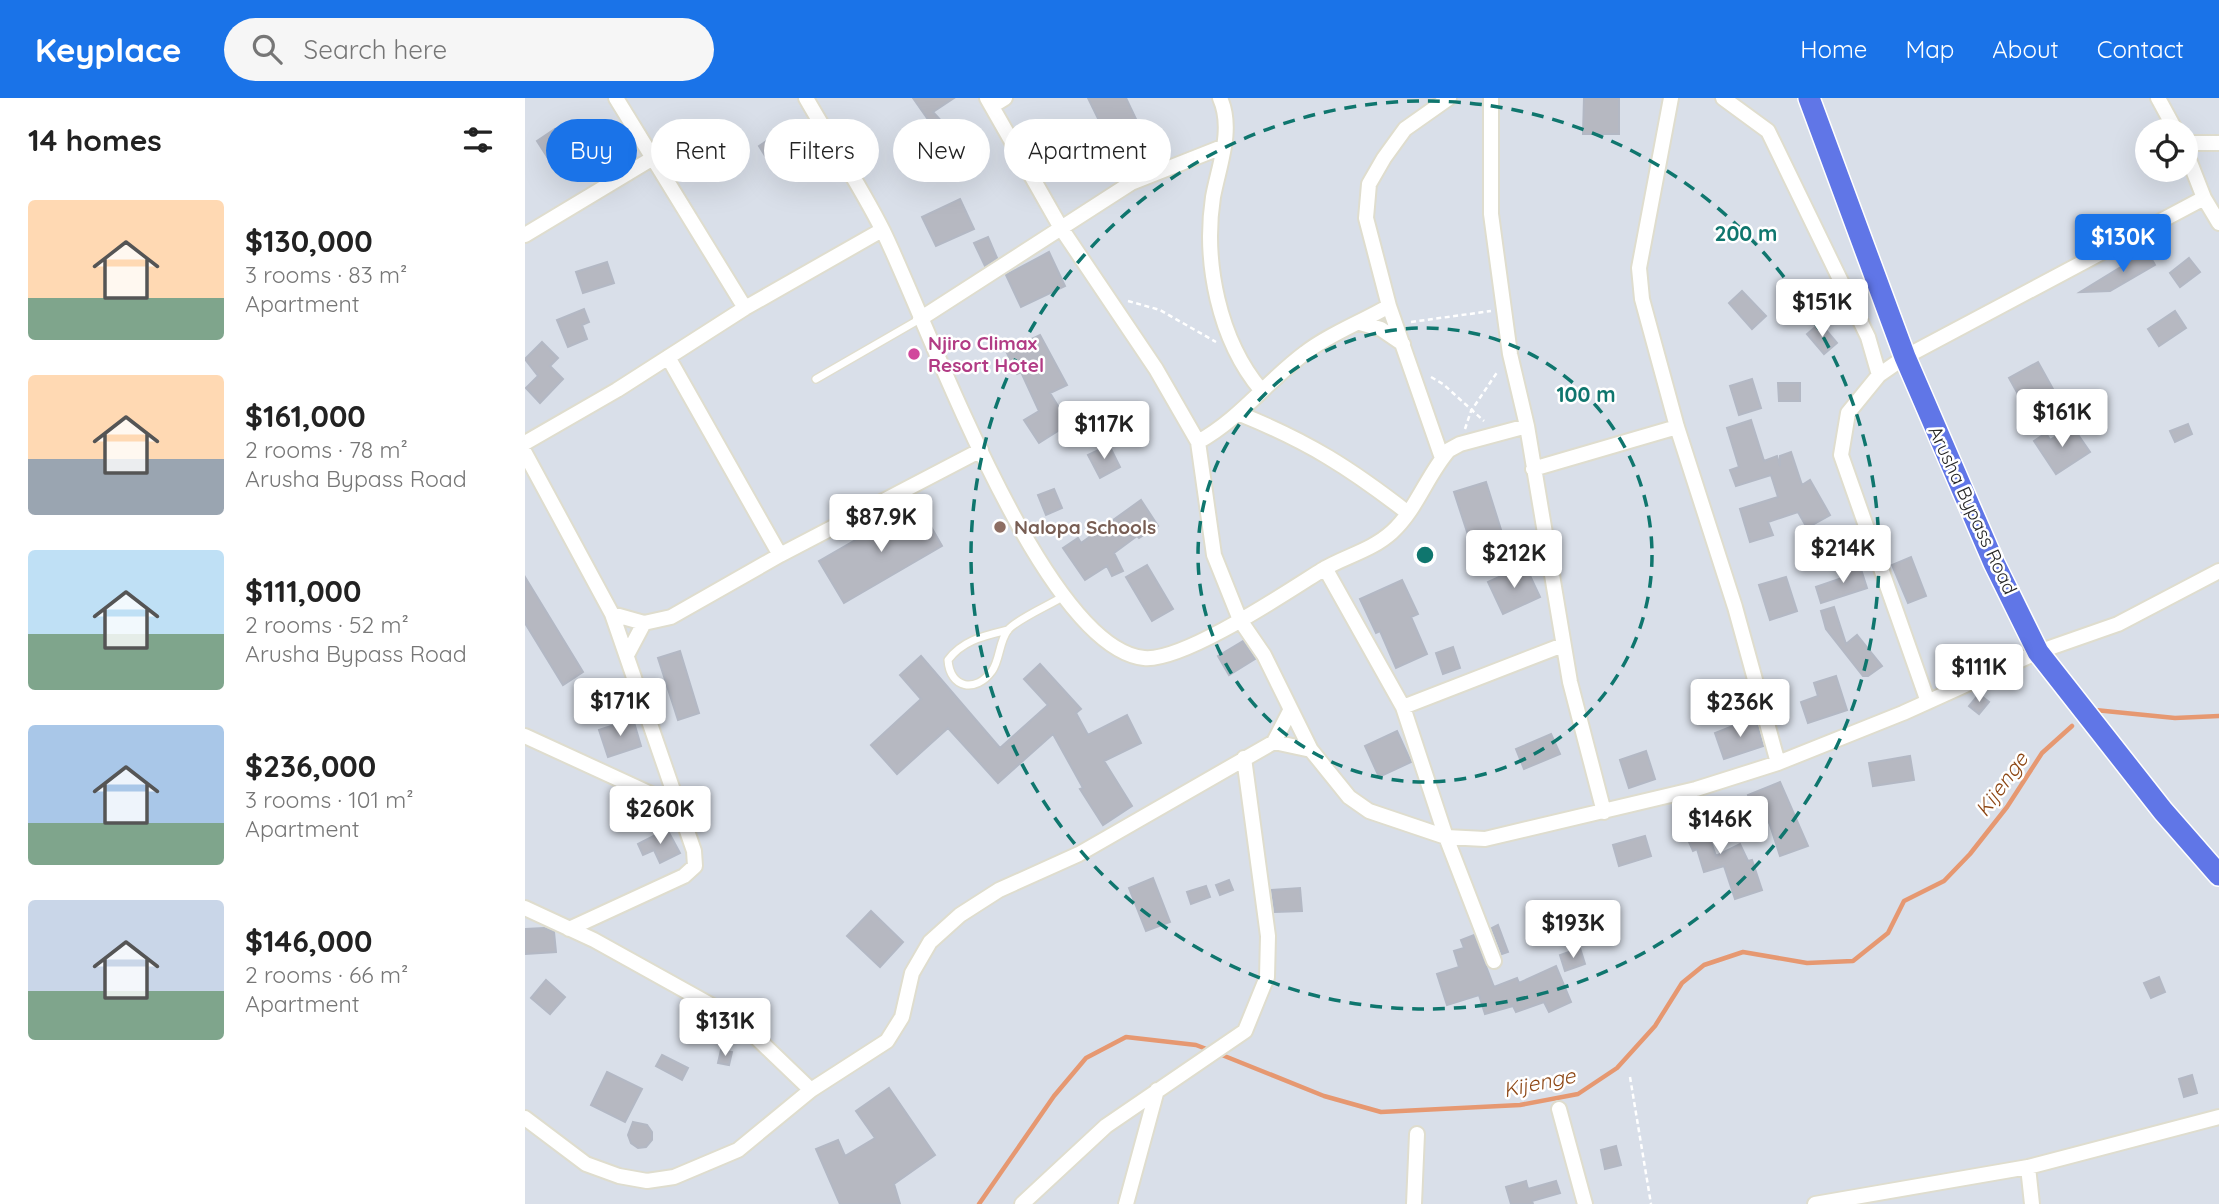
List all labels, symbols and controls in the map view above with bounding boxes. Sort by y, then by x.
search box [224,18,714,81]
text: Keyplace [35,29,182,70]
icon: search [248,30,286,68]
text: Search here [304,33,447,66]
text: Home [1800,34,1867,64]
text: Map [1905,34,1954,64]
text: About [1992,34,2059,64]
text: Contact [2097,34,2184,64]
chip: Buy [546,119,637,182]
chip: Rent [651,119,750,182]
chip: Filters [764,119,879,182]
chip: New [893,119,990,182]
chip: Apartment [1004,119,1171,182]
map controls [2135,119,2198,182]
button: locate [2135,119,2198,182]
text: 14 homes [28,121,162,159]
icon: filters [459,121,497,159]
pin: $130K [2074,214,2172,274]
text: 200 m [1715,220,1777,246]
text: $130,000 [245,222,373,260]
text: $130K [2091,222,2155,251]
icon: home [84,228,168,312]
text: 3 rooms · 83 m² [245,260,407,289]
pin: $151K [1773,280,1871,339]
text: $151K [1792,287,1852,316]
text: Apartment [245,289,359,318]
place label: Njiro Climax Resort Hotel [928,331,1044,377]
marker: Njiro Climax Resort Hotel [906,346,922,362]
text: 100 m [1556,381,1616,407]
pin: $161K [2013,390,2111,449]
text: $161,000 [245,397,366,435]
text: $161K [2033,397,2091,426]
pin: $117K [1055,402,1153,461]
icon: home [84,403,168,487]
text: $117K [1074,409,1134,438]
street label: Arusha Bypass Road [1923,422,2023,598]
text: 2 rooms · 78 m² [245,435,408,464]
text: Arusha Bypass Road [245,464,467,493]
pin: $87.9K [824,494,938,554]
text: $87.9K [845,502,917,531]
place label: Nalopa Schools [1014,515,1156,539]
marker: Nalopa Schools [992,519,1008,535]
pin: $214K [1794,526,1892,585]
pin: $212K [1465,531,1563,590]
text: $214K [1811,533,1875,562]
text: $212K [1482,538,1546,567]
centre of rings [1413,543,1437,567]
text: $111,000 [245,572,361,610]
icon: home [84,578,168,662]
text: 2 rooms · 52 m² [245,610,409,639]
text: Arusha Bypass Road [245,639,467,668]
pin: $111K [1930,644,2028,704]
text: $111K [1951,652,2007,681]
pin: $171K [571,678,669,738]
pin: $236K [1691,680,1789,739]
text: $171K [590,686,650,715]
text: $236K [1707,687,1773,716]
water label: Kijenge [1969,746,2034,821]
text: $236,000 [245,747,376,785]
icon: home [84,753,168,837]
text: 3 rooms · 101 m² [245,785,414,814]
pin: $260K [611,786,709,846]
text: $260K [626,794,694,823]
pin: $146K [1671,796,1769,856]
text: $146K [1688,804,1752,833]
text: Apartment [245,814,359,843]
pin: $193K [1524,900,1622,960]
text: $193K [1541,908,1605,937]
text: $146,000 [245,922,372,960]
icon: home [84,928,168,1012]
text: 2 rooms · 66 m² [245,960,408,989]
text: Apartment [245,989,359,1018]
pin: $131K [676,998,774,1058]
text: $131K [695,1006,755,1035]
water label: Kijenge [1501,1061,1578,1102]

